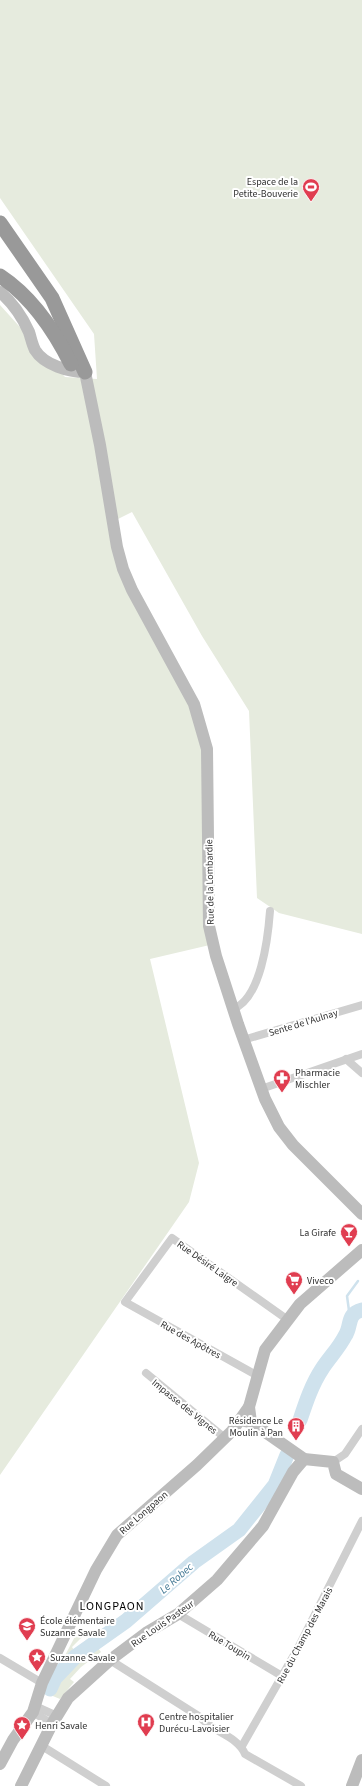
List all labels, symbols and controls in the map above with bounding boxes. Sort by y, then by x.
place label: Espace de la Petite-Bouverie [233,175,298,201]
sports icon: Espace de la Petite-Bouverie [301,177,321,202]
street label: Rue de la Lombardie [202,839,218,925]
street label: Sente de l'Aulnay [267,1006,340,1040]
place label: Pharmacie Mischler [295,1066,340,1092]
pharmacy icon: Pharmacie Mischler [272,1068,292,1093]
bar icon: La Girafe [339,1222,359,1247]
place label: La Girafe [299,1226,336,1240]
street label: Rue Désiré Laigre [174,1237,241,1290]
supermarket icon: Viveco [284,1270,304,1295]
place label: Viveco [307,1274,334,1288]
street label: Rue des Apôtres [158,1318,223,1362]
street label: Impasse des Vignes [149,1376,220,1438]
place label: Résidence Le Moulin à Pan [229,1414,283,1440]
building icon: Résidence Le Moulin à Pan [286,1416,306,1441]
street label: Rue Longpaon [116,1488,171,1538]
water label: Le Robec [156,1559,197,1597]
street label: Rue du Champ des Marais [274,1585,336,1686]
street label: Rue Louis Pasteur [128,1597,197,1651]
district label: LONGPAON [79,1598,145,1615]
place label: École élémentaire Suzanne Savale [40,1614,115,1640]
school or university icon: École élémentaire Suzanne Savale [17,1616,37,1641]
street label: Rue Toupin [206,1628,253,1664]
place icon: Suzanne Savale [27,1647,47,1672]
place label: Suzanne Savale [50,1651,115,1665]
place label: Centre hospitalier Durécu-Lavoisier [159,1710,234,1736]
hospital icon: Centre hospitalier Durécu-Lavoisier [136,1712,156,1737]
place icon: Henri Savale [12,1715,32,1740]
place label: Henri Savale [35,1719,87,1733]

